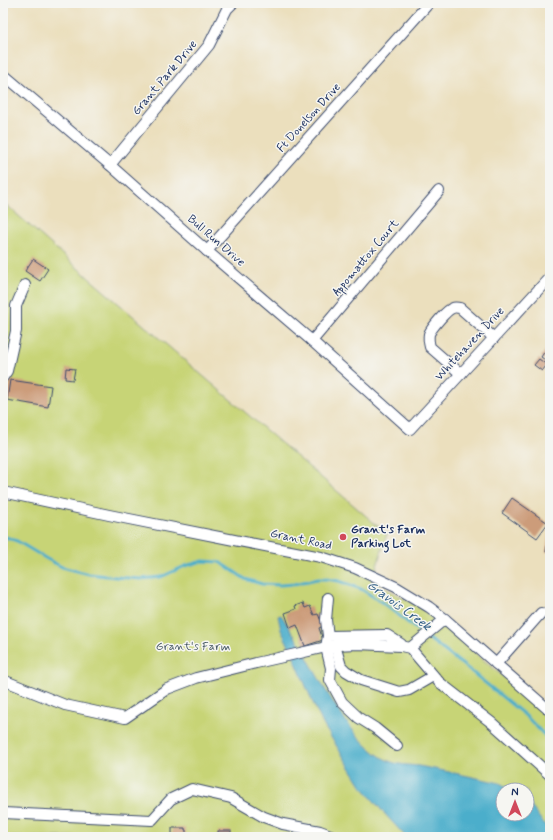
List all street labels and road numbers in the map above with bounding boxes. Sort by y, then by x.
street label: Grant Park Drive [129,37,201,119]
street label: Ft Donelson Drive [274,80,344,156]
street label: Bull Run Drive [184,211,248,271]
street label: Appomattox Court [329,216,403,300]
street label: Whitehaven Drive [432,304,508,384]
street label: Grant Road [269,526,333,554]

